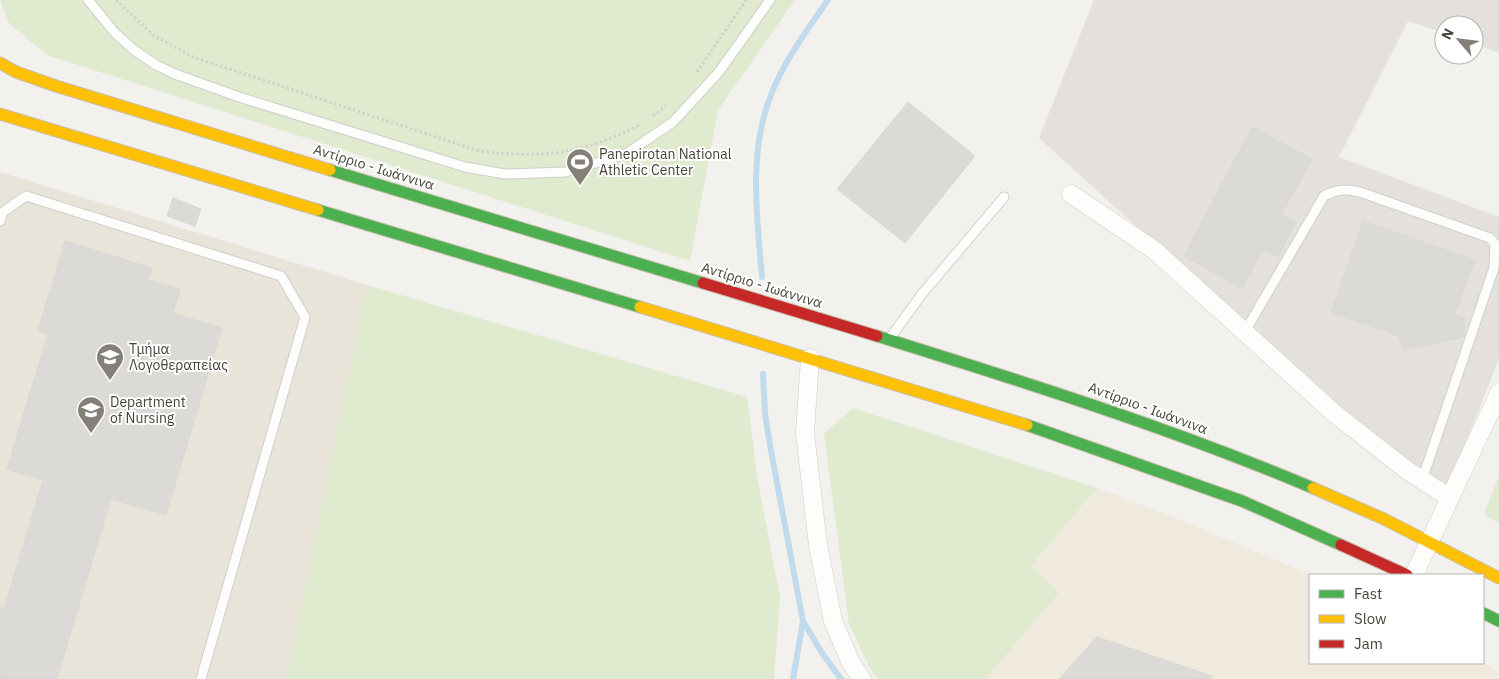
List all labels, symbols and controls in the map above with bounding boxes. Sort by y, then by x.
north arrow [1434,15,1484,65]
text: N [1437,25,1458,43]
street label: Αντίρριο - Ιωάννινα [311,140,437,194]
place label: Panepirotan National Athletic Center [599,145,732,179]
sports icon: Panepirotan National Athletic Center [565,147,595,186]
street label: Αντίρριο - Ιωάννινα [699,258,825,312]
place label: Τμήμα Λογοθεραπείας [129,340,228,374]
school or university icon: Τμήμα Λογοθεραπείας [95,342,125,381]
street label: Αντίρριο - Ιωάννινα [1086,378,1210,438]
place label: Department of Nursing [110,393,186,427]
school or university icon: Department of Nursing [76,395,106,434]
legend [1309,574,1484,664]
text: Fast [1354,584,1382,603]
text: Slow [1354,609,1387,628]
text: Jam [1354,634,1383,653]

